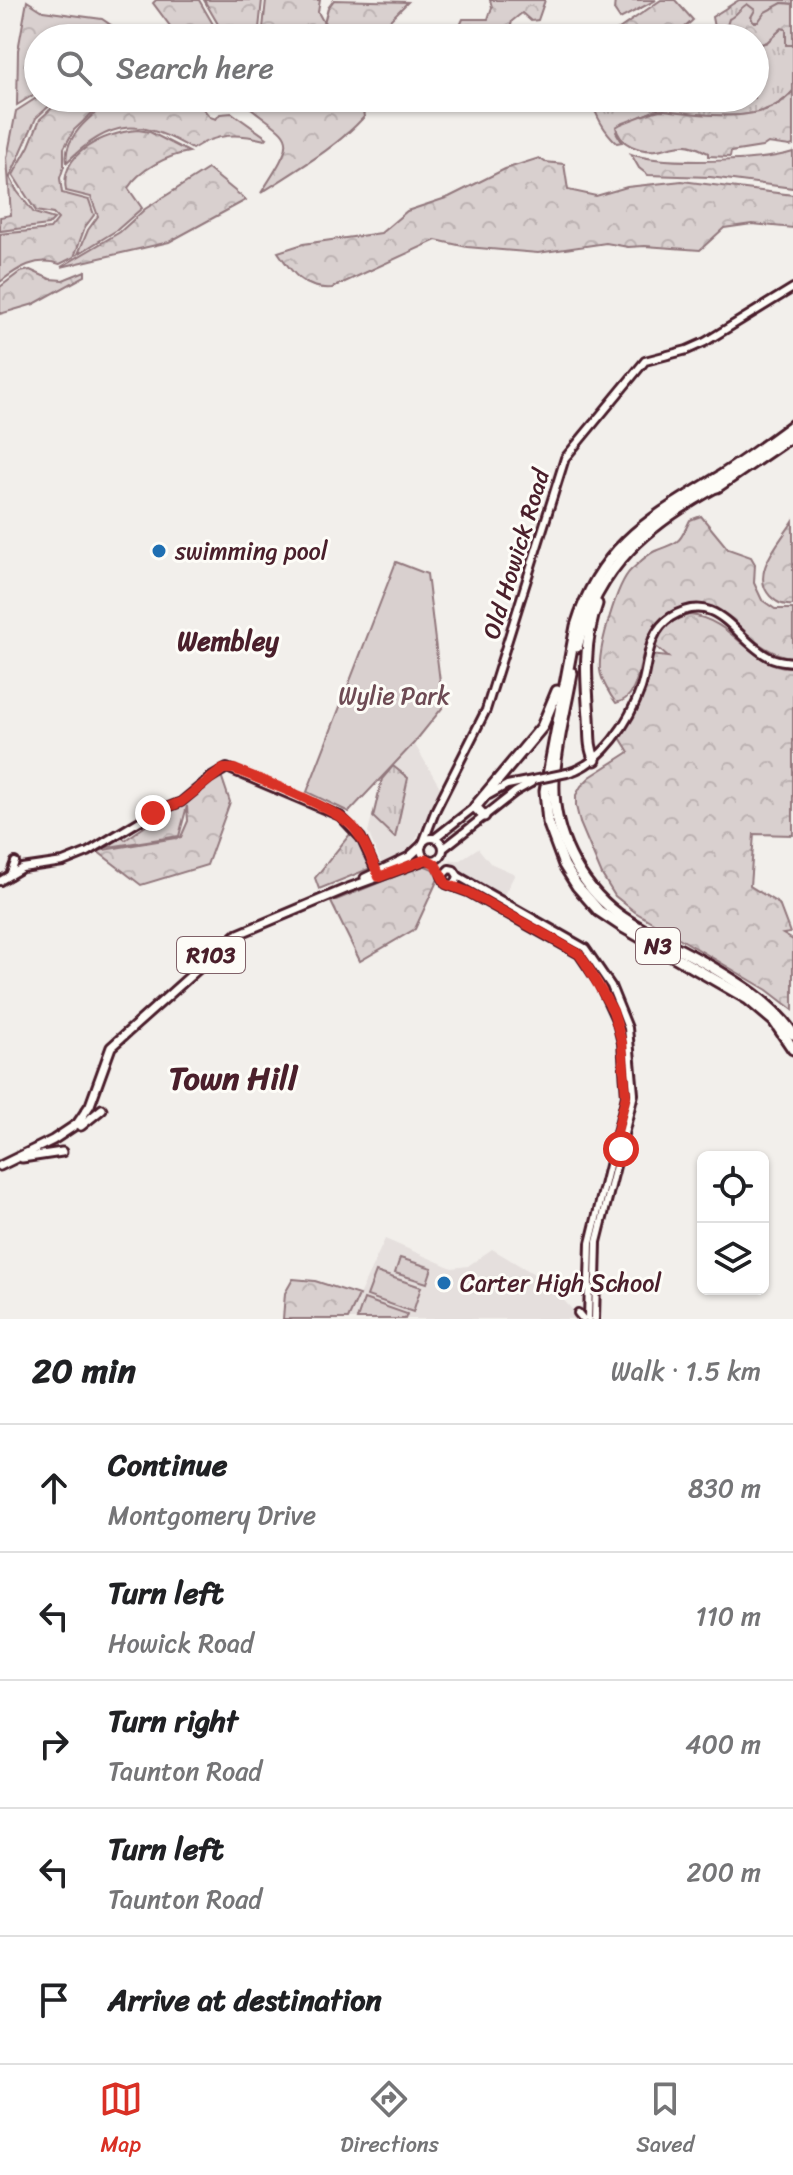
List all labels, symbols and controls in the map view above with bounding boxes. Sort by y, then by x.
search box [24,24,769,112]
text: Search here [116,41,274,95]
icon: search [52,46,96,90]
street label: Old Howick Road [470,463,562,644]
place label: swimming pool [174,530,329,572]
marker: swimming pool [150,542,168,560]
district label: Wembley [177,618,279,664]
park label: Wylie Park [338,675,450,717]
route end [135,795,171,831]
road number: N3 [636,928,680,964]
road number: R103 [177,937,245,973]
district label: Town Hill [169,1050,299,1107]
route start [603,1131,639,1167]
map controls [697,1151,769,1295]
button: locate [697,1151,769,1223]
button: layers [697,1223,769,1295]
place label: Carter High School [460,1262,662,1304]
marker: Carter High School [435,1274,453,1292]
text: 20 min [32,1341,136,1401]
text: Walk · 1.5 km [611,1348,761,1394]
text: Continue [108,1438,227,1492]
text: 830 m [688,1465,761,1511]
icon: ahead [32,1466,76,1510]
text: Montgomery Drive [108,1492,316,1538]
text: Turn left [108,1566,224,1620]
text: 110 m [696,1593,761,1639]
icon: left [32,1594,76,1638]
text: Howick Road [108,1620,254,1666]
text: Turn right [108,1694,238,1748]
text: 400 m [685,1721,761,1767]
icon: right [32,1722,76,1766]
text: Taunton Road [108,1748,262,1794]
text: Turn left [108,1822,224,1876]
text: 200 m [686,1849,761,1895]
icon: left [32,1850,76,1894]
text: Taunton Road [108,1876,262,1922]
text: Arrive at destination [108,1973,382,2027]
icon: arrive [32,1978,76,2022]
tab: Map [99,2077,143,2164]
tab: Directions [340,2077,439,2164]
tab: Saved [636,2077,694,2164]

